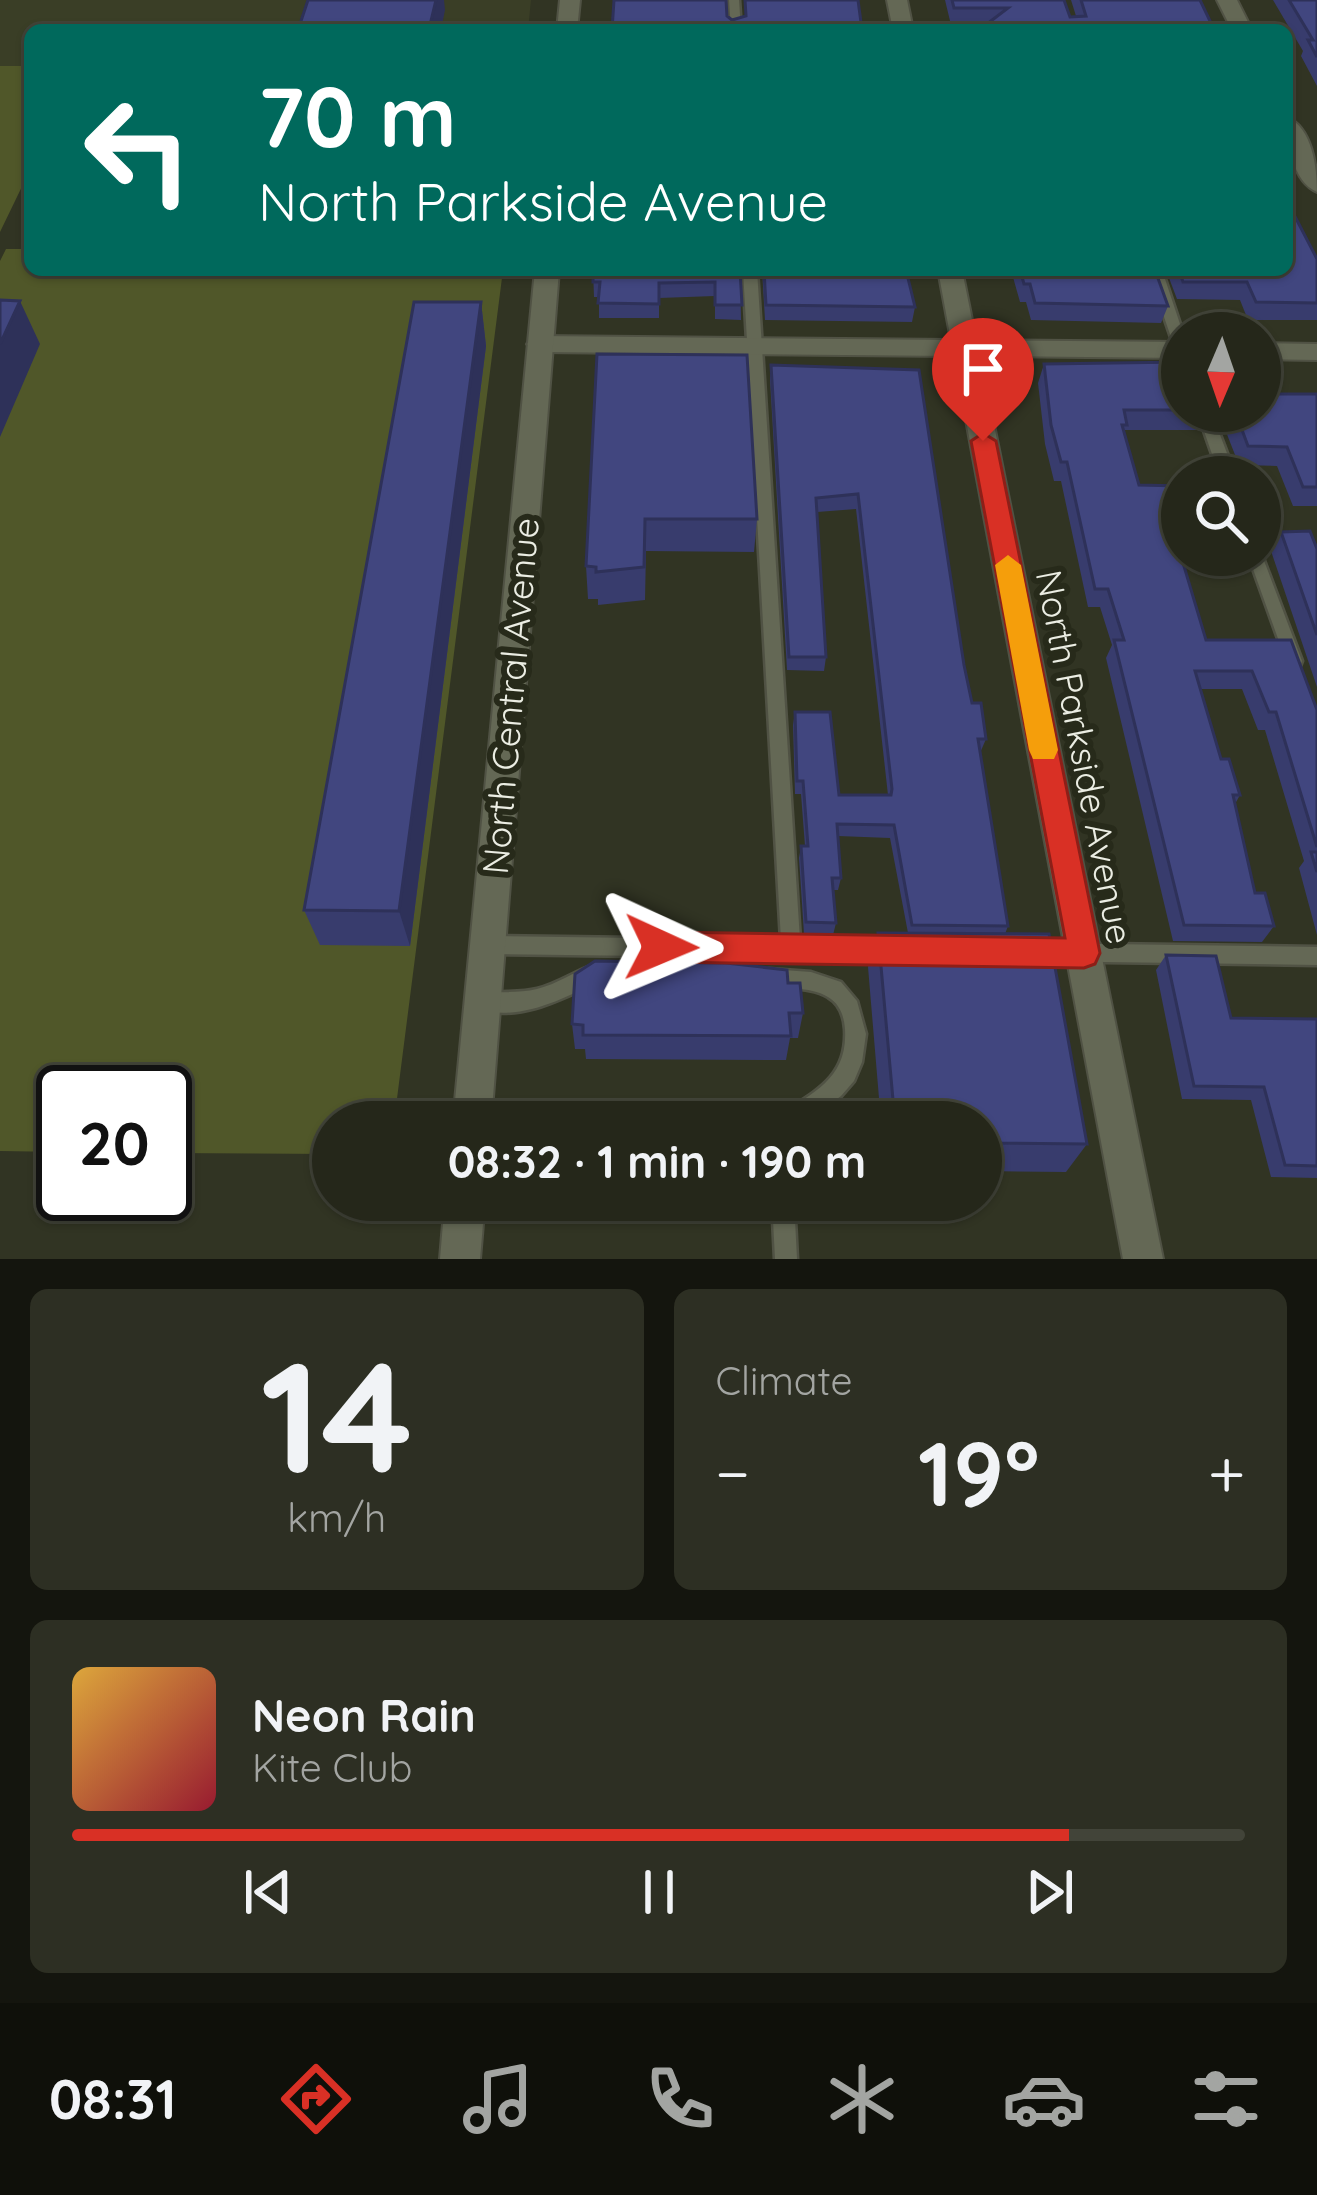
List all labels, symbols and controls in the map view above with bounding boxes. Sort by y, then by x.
text: 70 m [258,63,457,168]
icon: left [60,72,216,228]
text: North Parkside Avenue [258,167,828,235]
north arrow [1161,312,1281,432]
map controls [1161,312,1281,576]
pin [932,318,1034,441]
icon: arrive [950,336,1016,402]
button: search [1161,456,1281,576]
street label: North Central Avenue [472,516,548,876]
street label: North Parkside Avenue [1027,566,1143,948]
position arrow [598,884,724,1010]
speed limit sign: 20 [36,1065,192,1221]
text: 08:32 · 1 min · 190 m [448,1133,866,1189]
text: 14 [261,1317,413,1512]
text: Climate [716,1356,853,1405]
text: 19° [918,1416,1040,1529]
text: − [716,1431,750,1514]
text: + [1208,1431,1245,1514]
text: km/h [287,1493,386,1542]
text: Neon Rain [252,1687,476,1743]
text: Kite Club [252,1743,412,1792]
icon: previous [235,1859,301,1925]
icon: pause [626,1859,692,1925]
icon: next [1017,1859,1083,1925]
icon: directions [274,2057,358,2141]
icon: music [456,2057,540,2141]
icon: phone [638,2057,722,2141]
icon: climate [820,2057,904,2141]
icon: car [1002,2057,1086,2141]
icon: filters [1184,2057,1268,2141]
text: 08:31 [49,2065,176,2133]

